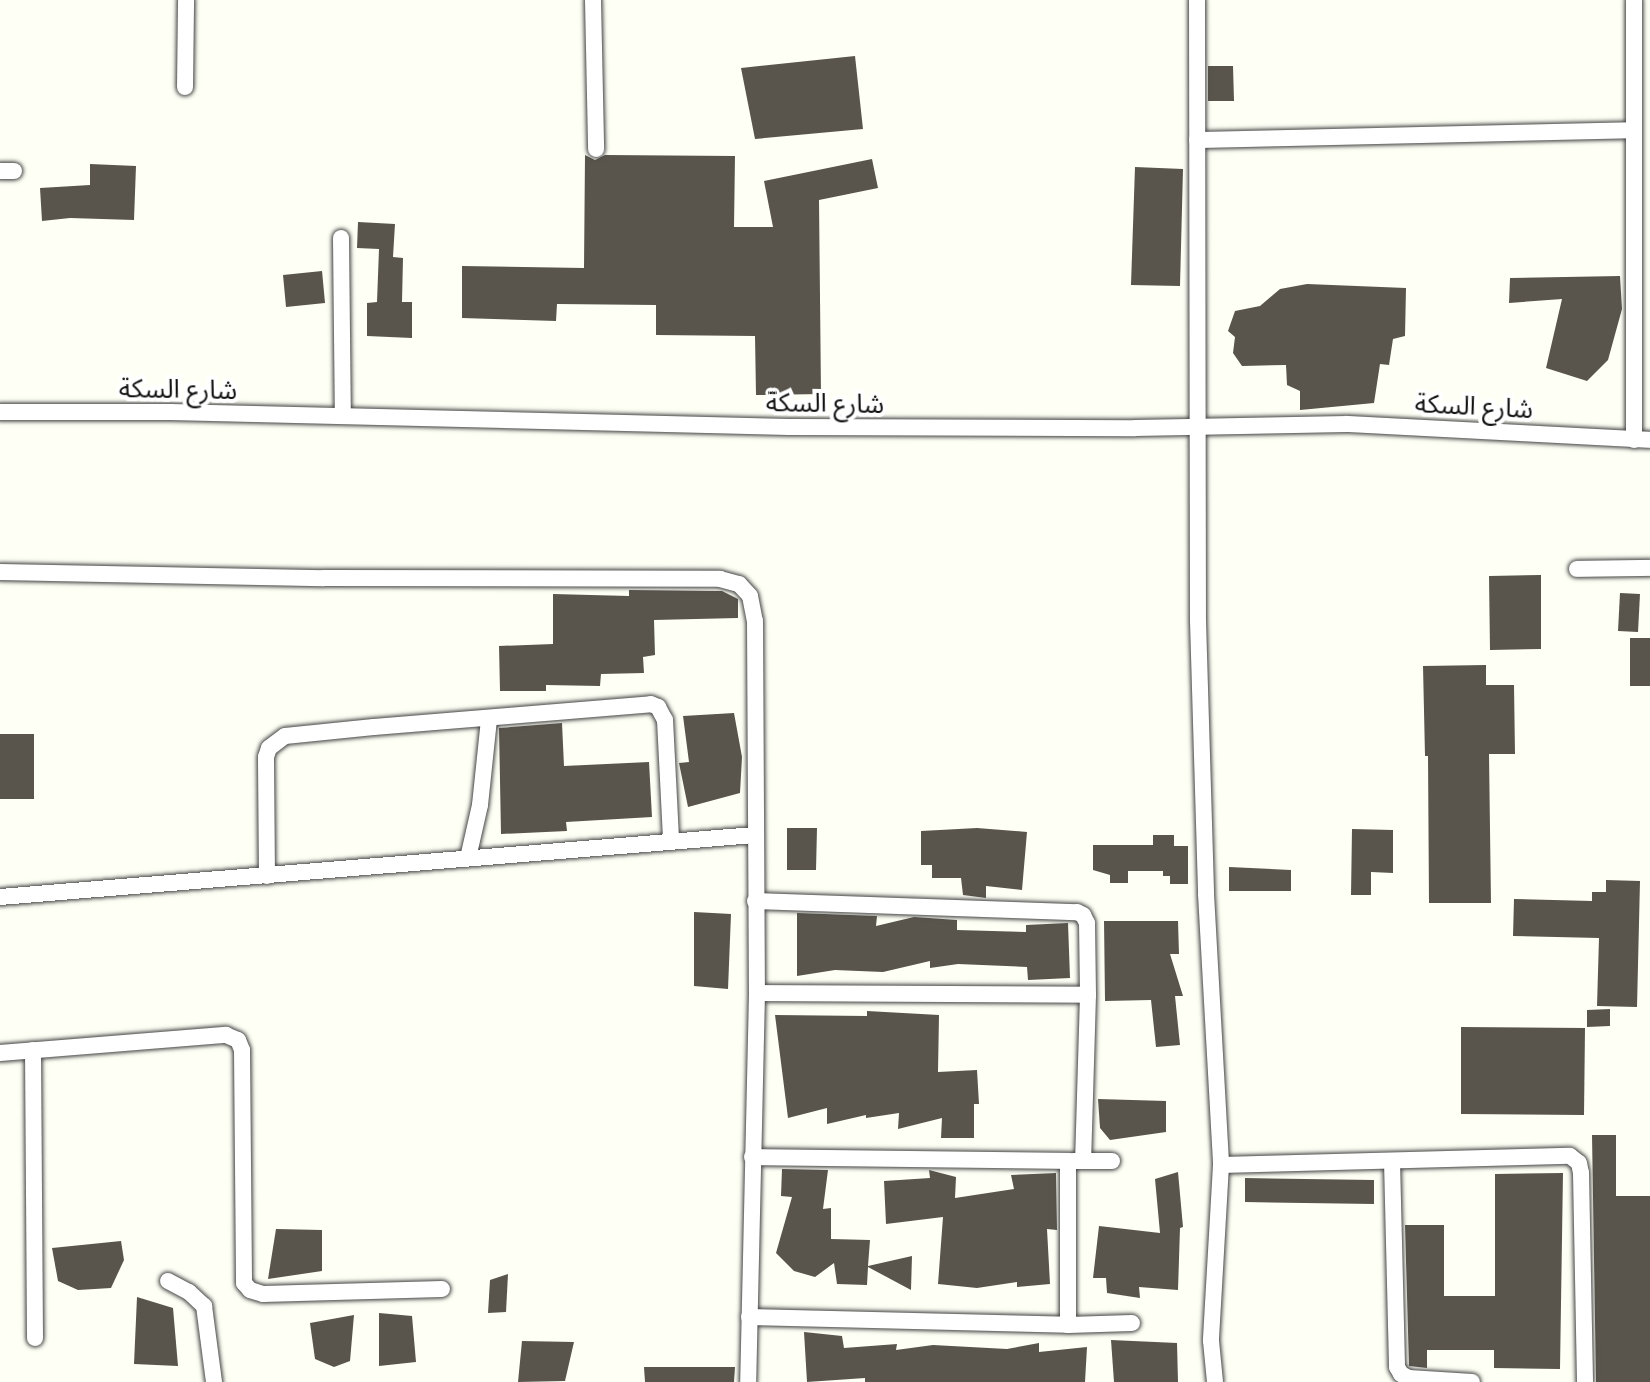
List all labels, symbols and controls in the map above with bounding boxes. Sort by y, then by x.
street label: شارع السكة [119,372,237,406]
street label: شارع السكة [766,386,884,420]
street label: شارع السكة [1414,387,1534,425]

